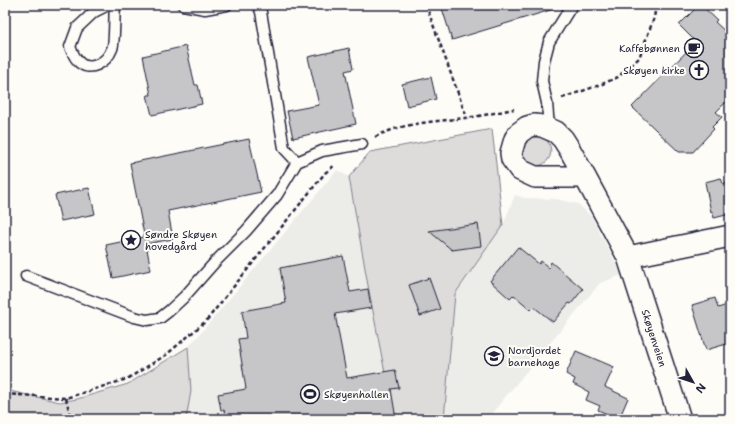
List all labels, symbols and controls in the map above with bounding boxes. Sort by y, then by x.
cafe icon: Kaffebønnen [683,37,705,59]
place label: Kaffebønnen [619,42,680,55]
church icon: Skøyen kirke [688,59,710,81]
place label: Skøyen kirke [623,64,685,77]
place label: Søndre Skøyen hovedgård [145,228,217,253]
place icon: Søndre Skøyen hovedgård [120,229,142,251]
street label: Skøyenveien [639,308,669,368]
place label: Nordjordet barnehage [508,344,561,369]
school or university icon: Nordjordet barnehage [483,345,505,367]
north arrow [673,362,713,402]
text: N [692,380,709,396]
sports icon: Skøyenhallen [299,383,321,405]
place label: Skøyenhallen [324,388,389,401]

